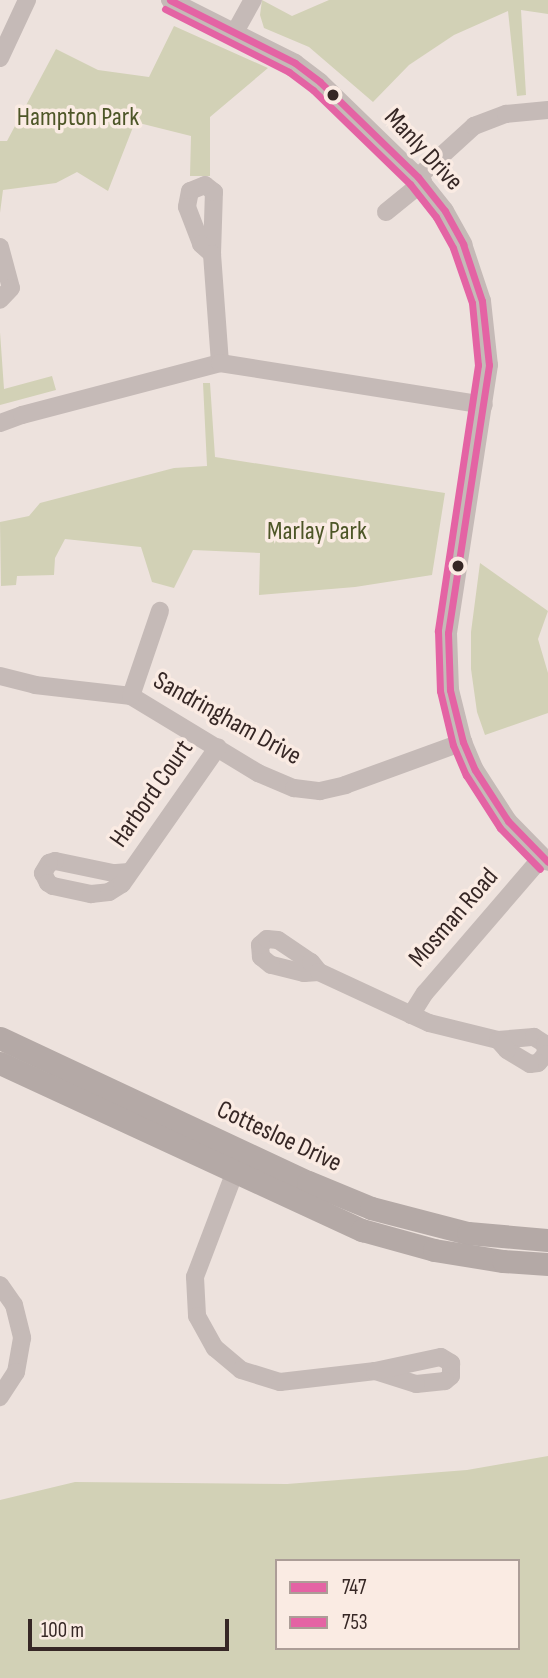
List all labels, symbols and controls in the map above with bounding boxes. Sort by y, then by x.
unlabelled marker [326,88,340,102]
park label: Hampton Park [17,102,139,134]
street label: Manly Drive [377,102,469,198]
park label: Marlay Park [267,516,367,548]
unlabelled marker [451,559,465,573]
street label: Sandringham Drive [148,666,306,772]
street label: Harbord Court [104,734,200,854]
street label: Mosman Road [403,862,505,974]
street label: Cottesloe Drive [212,1095,346,1179]
legend [275,1559,520,1650]
text: 747 [342,1575,366,1600]
scale bar [32,1604,233,1648]
text: 753 [342,1610,368,1635]
text: 100 m [41,1618,84,1643]

